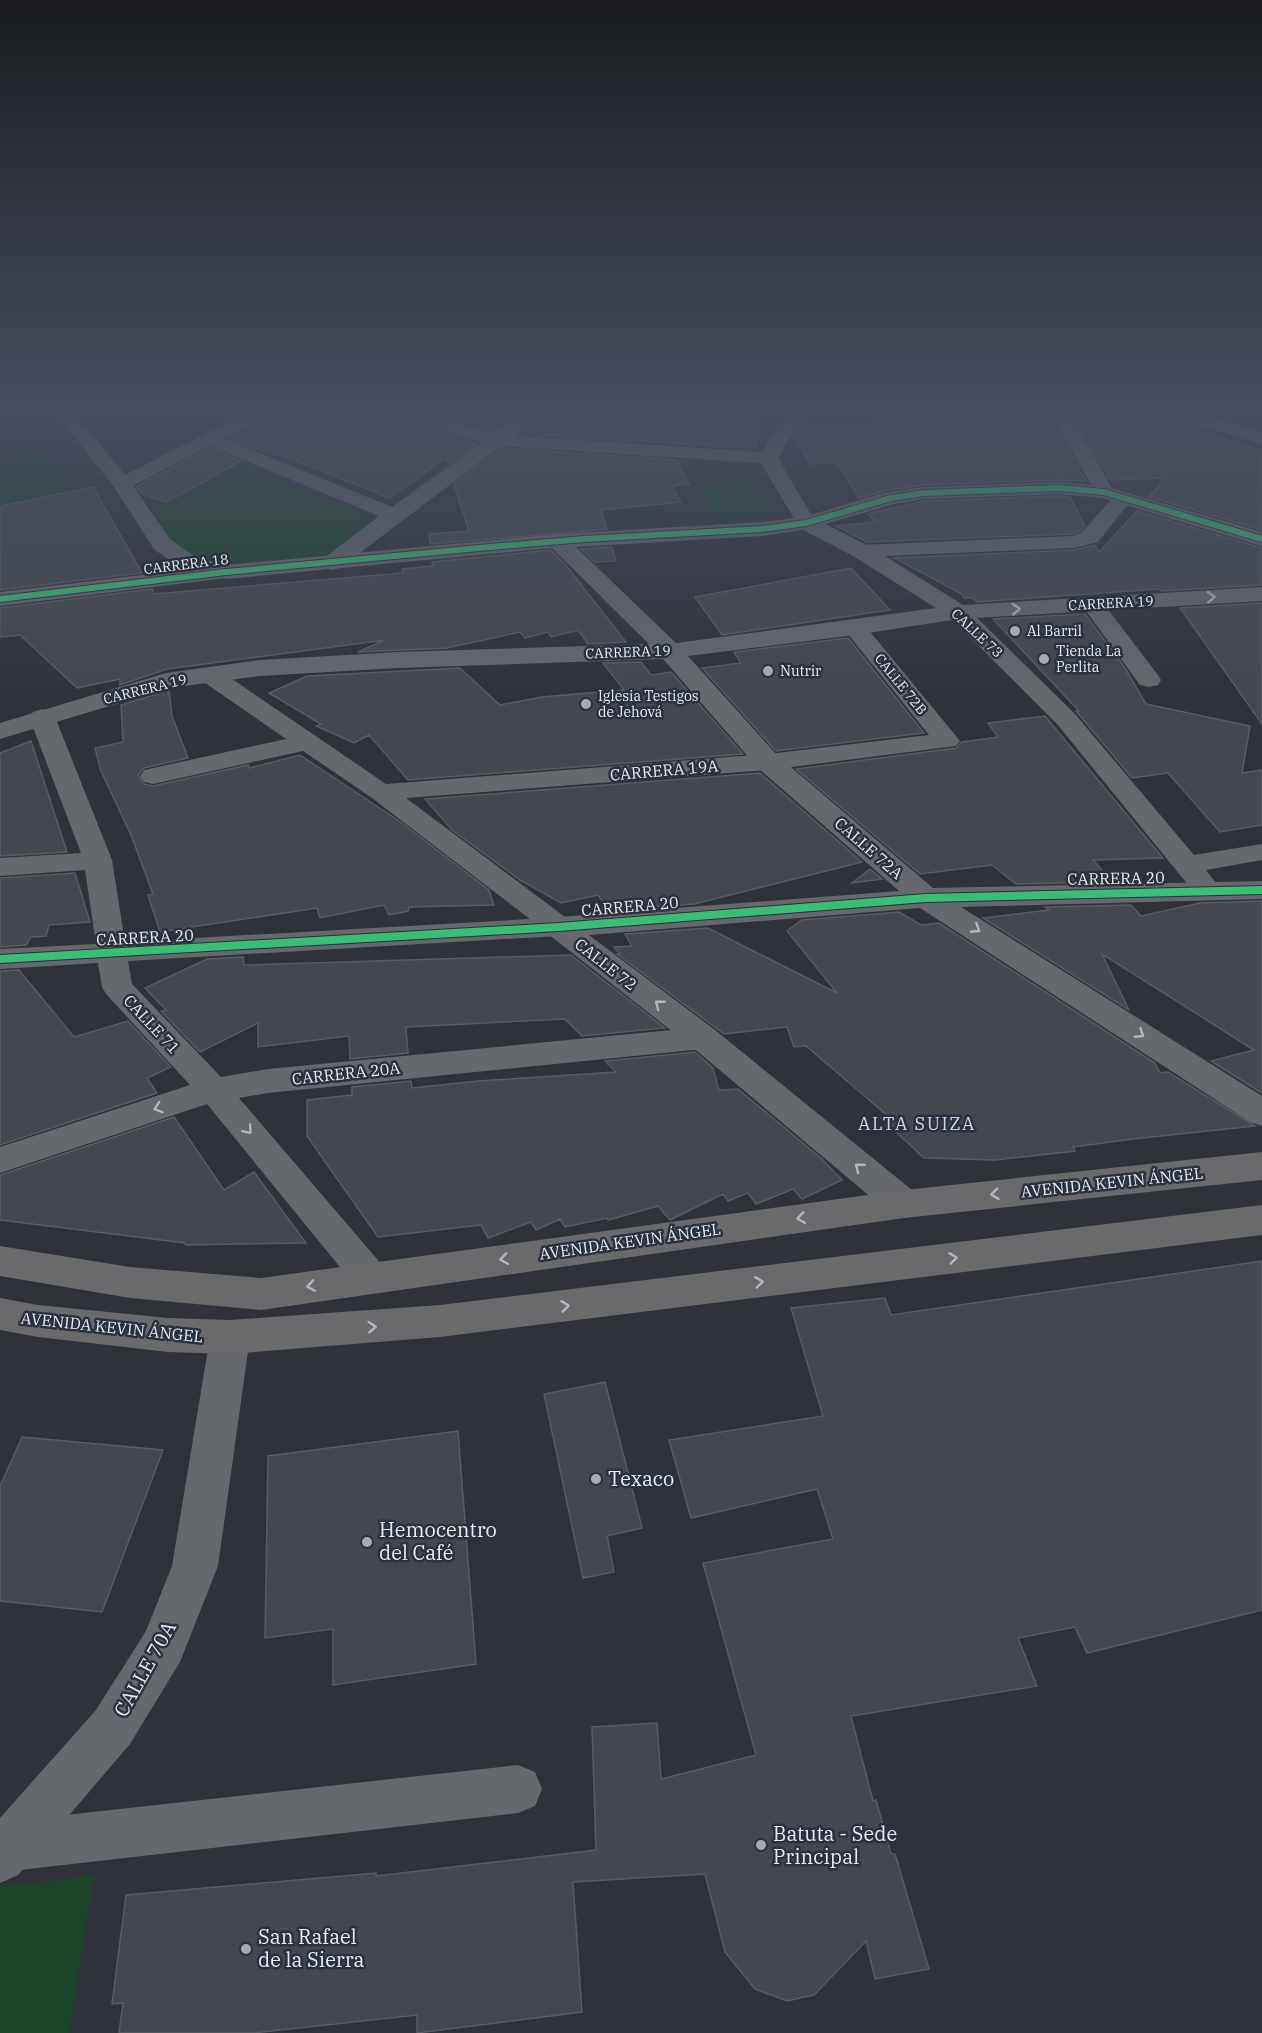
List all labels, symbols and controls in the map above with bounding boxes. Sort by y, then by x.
street label: CARRERA 18 [142,550,230,578]
one-way arrow [1206,591,1215,604]
street label: CARRERA 19 [1068,592,1154,614]
one-way arrow [1012,602,1021,615]
street label: CALLE 73 [947,605,1007,661]
place label: Al Barril [1027,622,1082,640]
marker: Al Barril [1008,624,1022,638]
street label: CARRERA 19 [585,642,671,662]
place label: Tienda La Perlita [1056,642,1122,676]
street label: CALLE 72B [871,650,931,718]
marker: Tienda La Perlita [1037,652,1051,666]
place label: Nutrir [780,662,822,680]
marker: Nutrir [761,664,775,678]
street label: CARRERA 19 [101,670,189,708]
place label: Iglesia Testigos de Jehová [598,687,699,721]
marker: Iglesia Testigos de Jehová [579,697,593,711]
street label: CARRERA 19A [609,755,719,785]
street label: CALLE 72A [831,813,907,883]
street label: CARRERA 20 [1067,867,1165,889]
street label: CARRERA 20 [580,892,680,920]
one-way arrow [970,922,980,934]
street label: CARRERA 20 [96,924,194,950]
street label: CALLE 72 [571,934,641,994]
street label: CALLE 71 [120,990,184,1058]
one-way arrow [654,1000,665,1011]
one-way arrow [1134,1027,1144,1039]
street label: CARRERA 20A [291,1057,401,1089]
one-way arrow [153,1101,164,1113]
district label: ALTA SUIZA [858,1112,976,1135]
one-way arrow [240,1123,251,1134]
street label: AVENIDA KEVIN ÁNGEL [1020,1161,1204,1202]
one-way arrow [855,1163,866,1174]
one-way arrow [990,1187,1000,1200]
one-way arrow [797,1211,806,1223]
street label: AVENIDA KEVIN ÁNGEL [538,1217,722,1264]
one-way arrow [500,1252,509,1264]
one-way arrow [948,1253,957,1265]
one-way arrow [754,1276,764,1289]
one-way arrow [307,1280,316,1292]
one-way arrow [561,1300,570,1313]
street label: AVENIDA KEVIN ÁNGEL [20,1306,204,1347]
one-way arrow [367,1320,376,1333]
place label: Texaco [608,1465,674,1492]
marker: Texaco [589,1472,603,1486]
place label: Hemocentro del Café [379,1516,497,1566]
marker: Hemocentro del Café [360,1535,374,1549]
street label: CALLE 70A [107,1616,182,1721]
place label: Batuta - Sede Principal [773,1820,897,1870]
marker: Batuta - Sede Principal [754,1838,768,1852]
place label: San Rafael de la Sierra [258,1923,365,1973]
marker: San Rafael de la Sierra [239,1942,253,1956]

